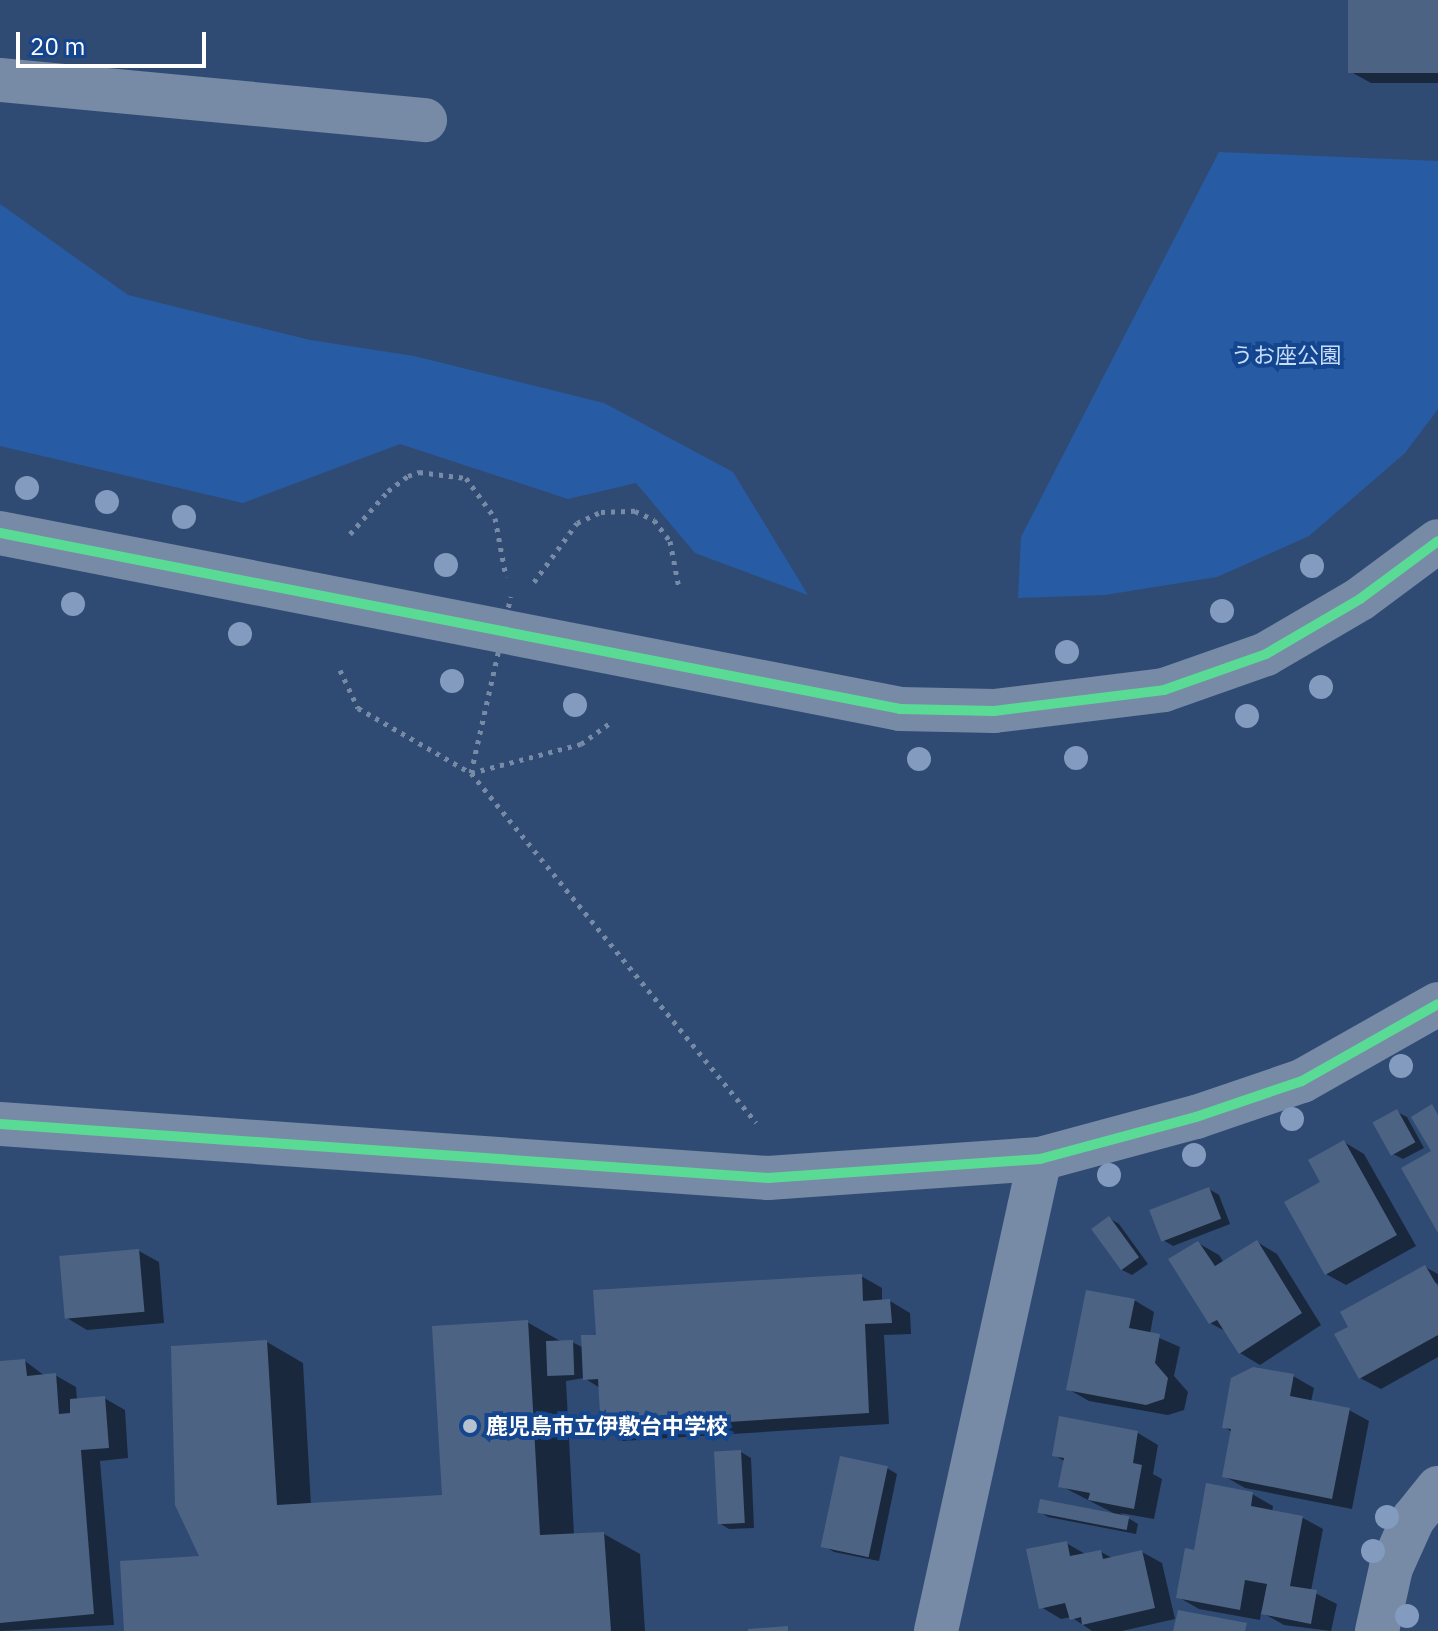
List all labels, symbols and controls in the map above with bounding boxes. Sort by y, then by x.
scale bar [20,16,210,66]
text: 20 m [30,30,85,62]
park label: うお座公園 [1231,342,1341,368]
place label: 鹿児島市立伊敷台中学校 [486,1413,728,1439]
marker: 鹿児島市立伊敷台中学校 [461,1417,479,1435]

